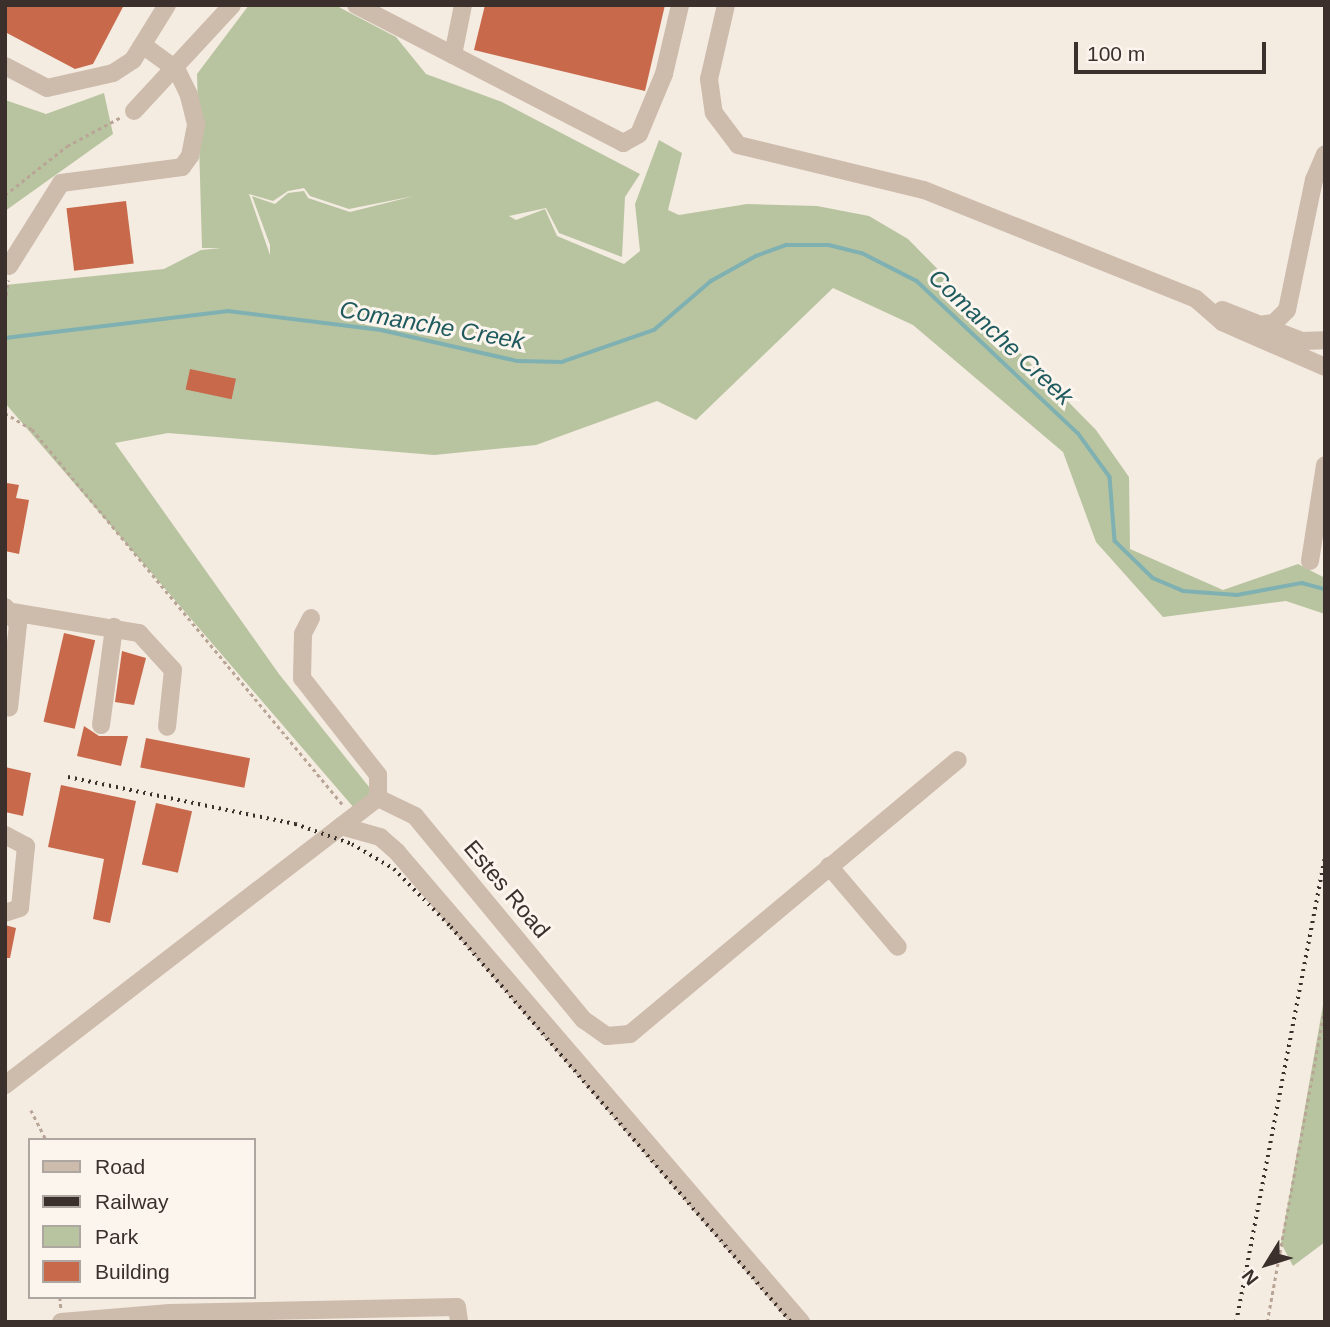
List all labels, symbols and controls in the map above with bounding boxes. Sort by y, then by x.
scale bar [1078,28,1270,72]
text: 100 m [1087,42,1145,65]
water label: Comanche Creek [923,263,1079,411]
water label: Comanche Creek [338,295,526,355]
street label: Estes Road [458,835,556,943]
legend [28,1138,256,1299]
text: Road [95,1155,145,1178]
text: Railway [95,1190,169,1213]
text: Park [95,1225,138,1248]
north arrow [1232,1229,1302,1299]
text: Building [95,1260,170,1283]
text: N [1238,1265,1263,1289]

